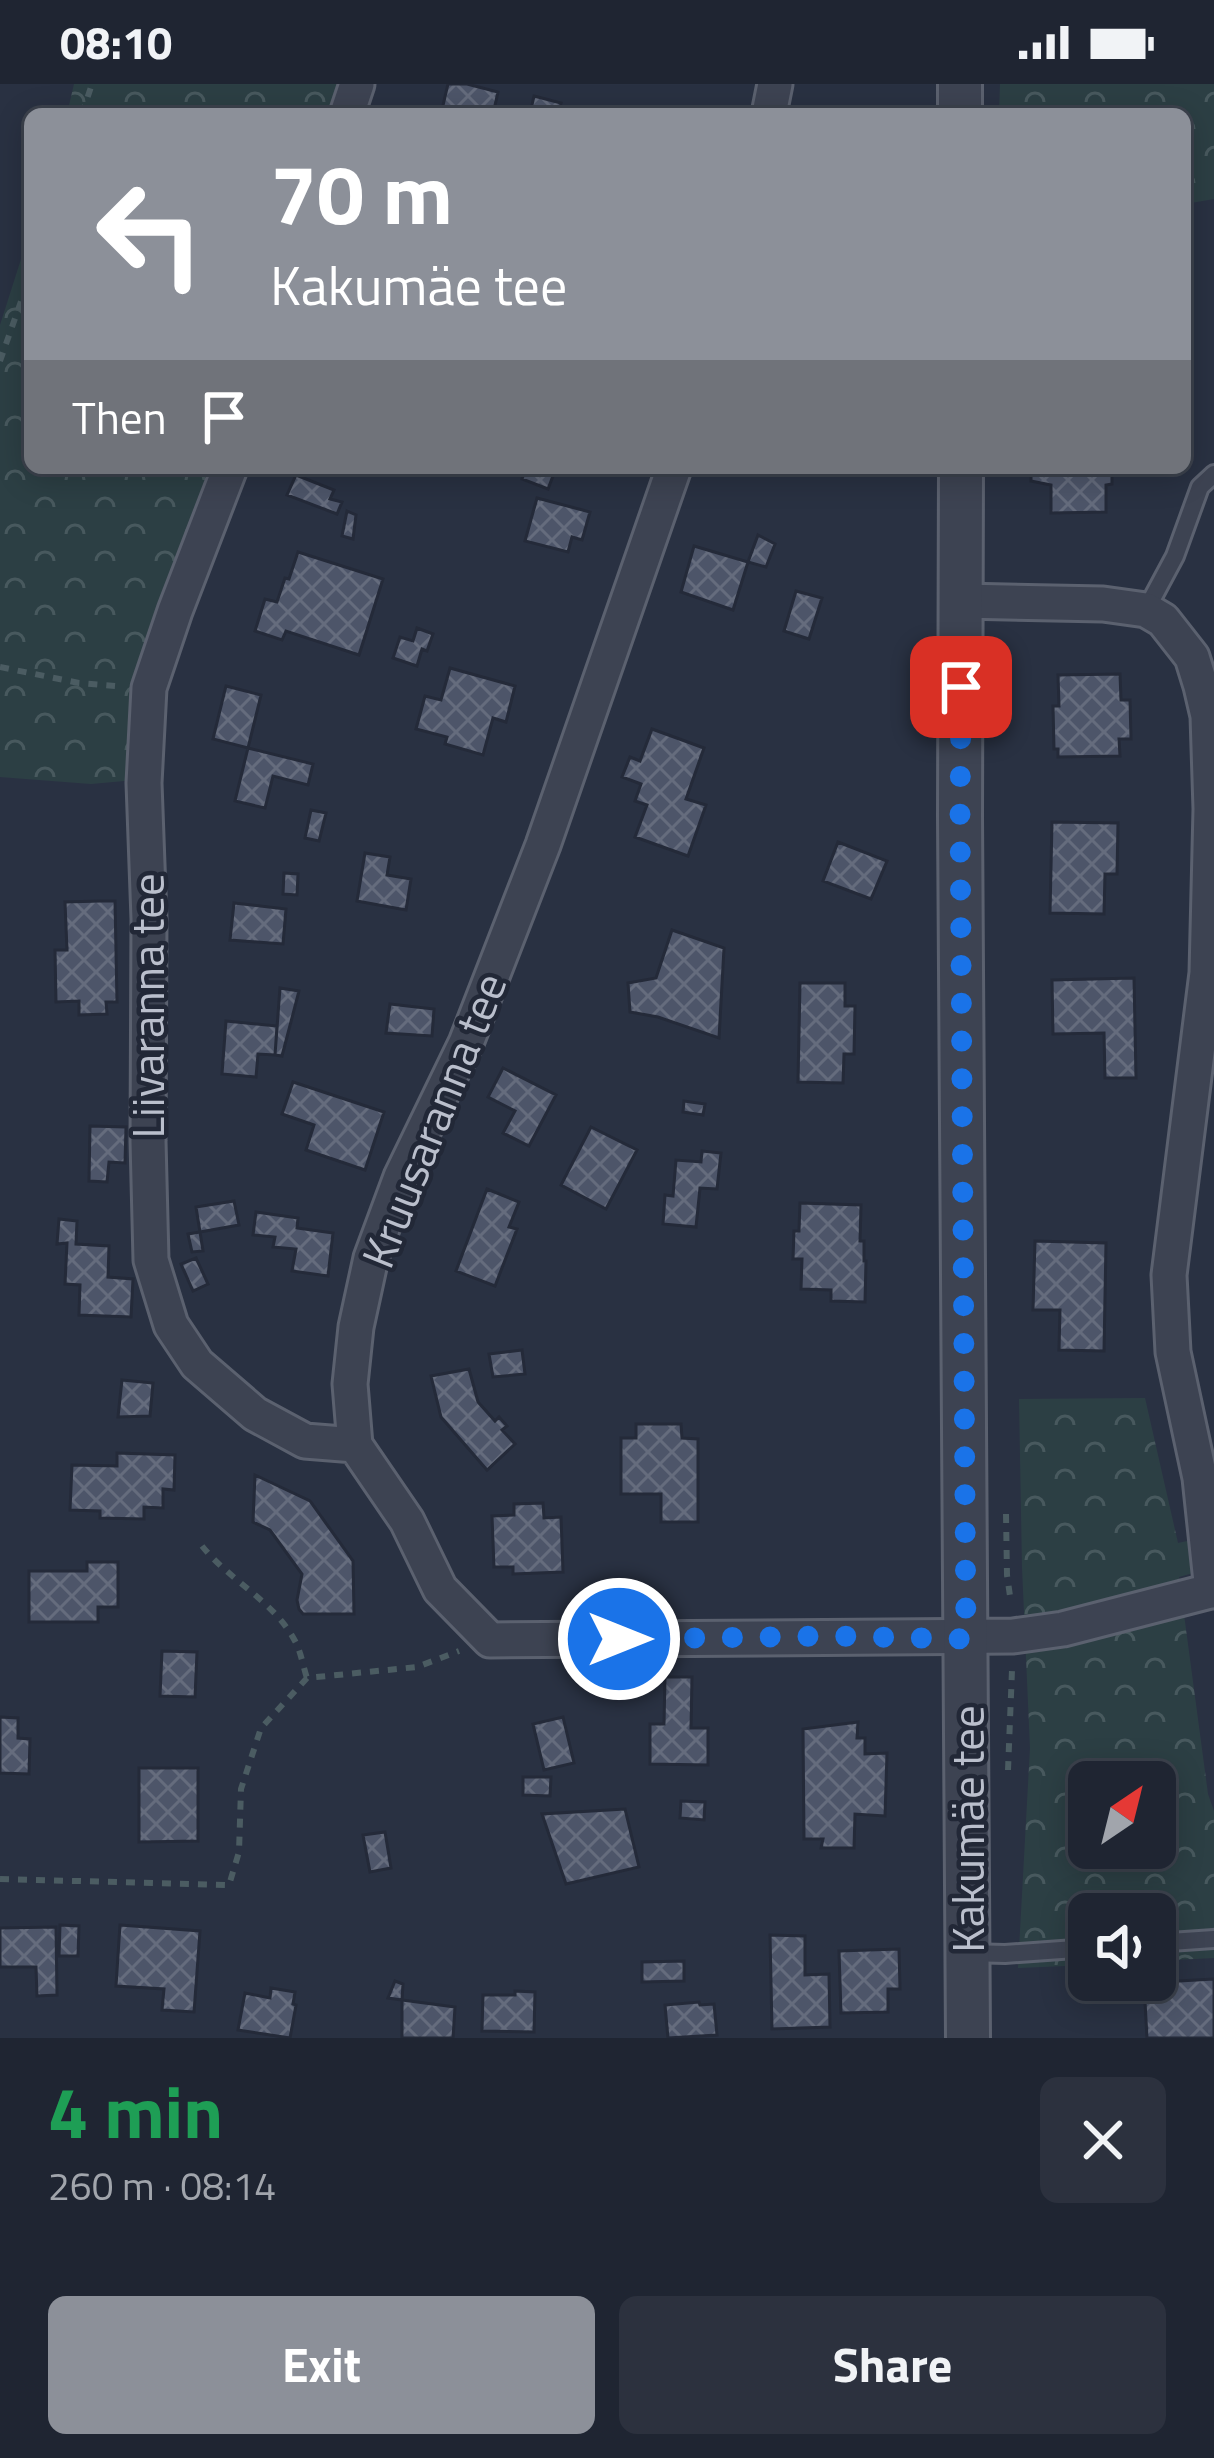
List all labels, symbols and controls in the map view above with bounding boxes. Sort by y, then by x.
text: 08:10 [60,8,172,76]
text: 70 m [270,129,453,257]
icon: left [72,156,228,312]
text: Kakumäe tee [270,244,567,326]
text: Then [72,383,167,451]
icon: arrive [191,384,257,450]
pin [910,636,1012,738]
icon: arrive [928,654,994,720]
street label: Liivaranna tee [113,873,181,1139]
street label: Kruusaranna tee [343,962,523,1278]
position arrow [556,1576,682,1702]
street label: Kakumäe tee [933,1705,1001,1953]
north arrow [1068,1761,1176,1869]
map controls [1068,1761,1176,2001]
button: sound [1068,1893,1176,2001]
text: 4 min [48,2056,223,2166]
button: close [1040,2077,1166,2203]
text: 260 m · 08:14 [48,2156,276,2215]
button: Exit [48,2296,595,2434]
button: Share [619,2296,1166,2434]

